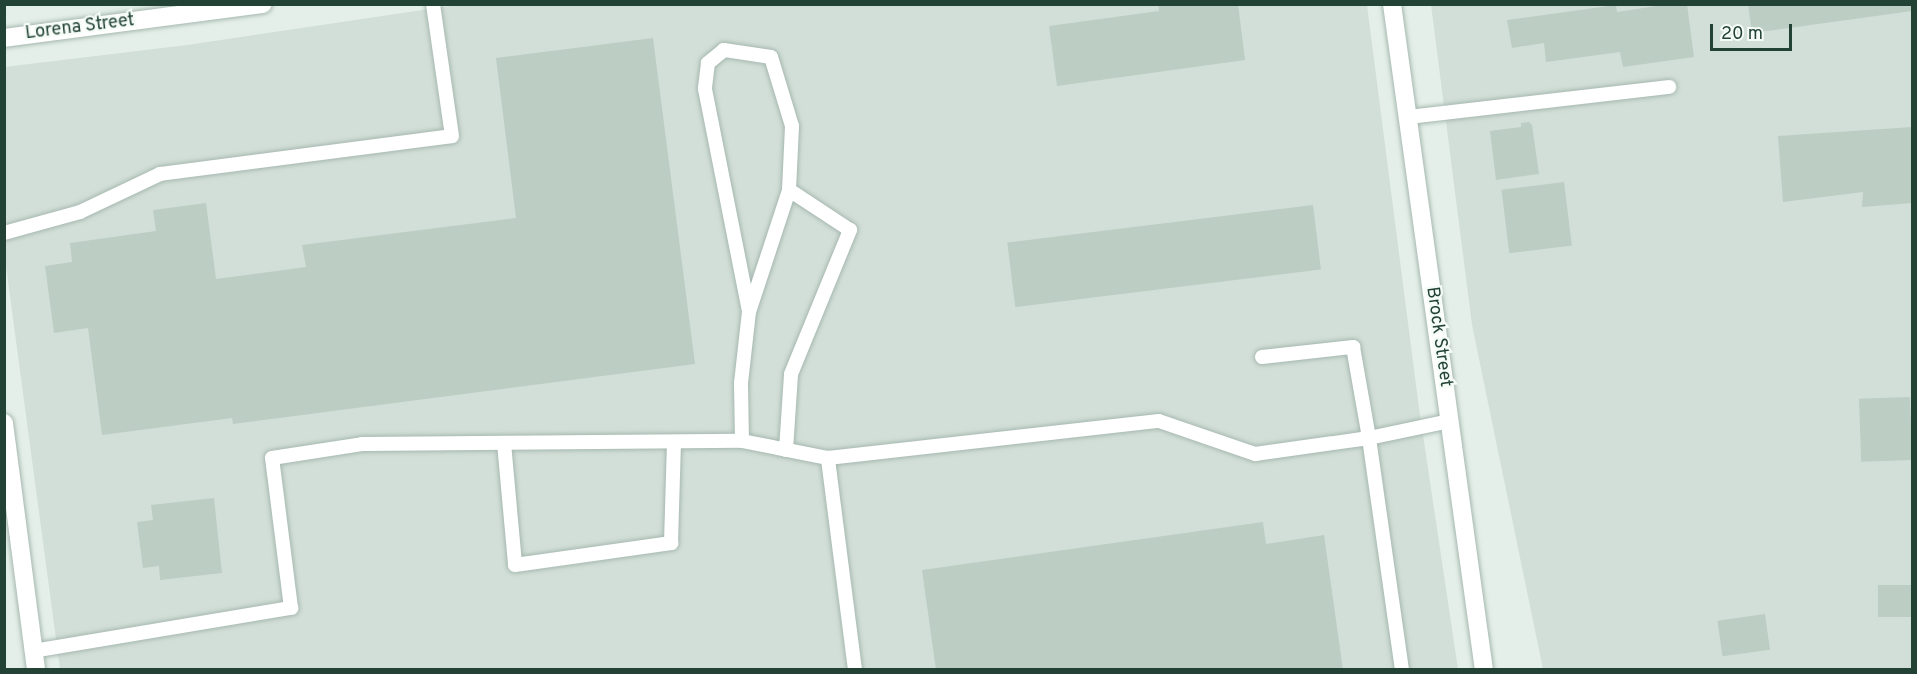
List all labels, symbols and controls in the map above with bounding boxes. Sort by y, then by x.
street label: Lorena Street [24,11,136,45]
scale bar [1713,12,1796,50]
text: 20 m [1721,23,1763,46]
street label: Brock Street [1420,285,1456,389]

